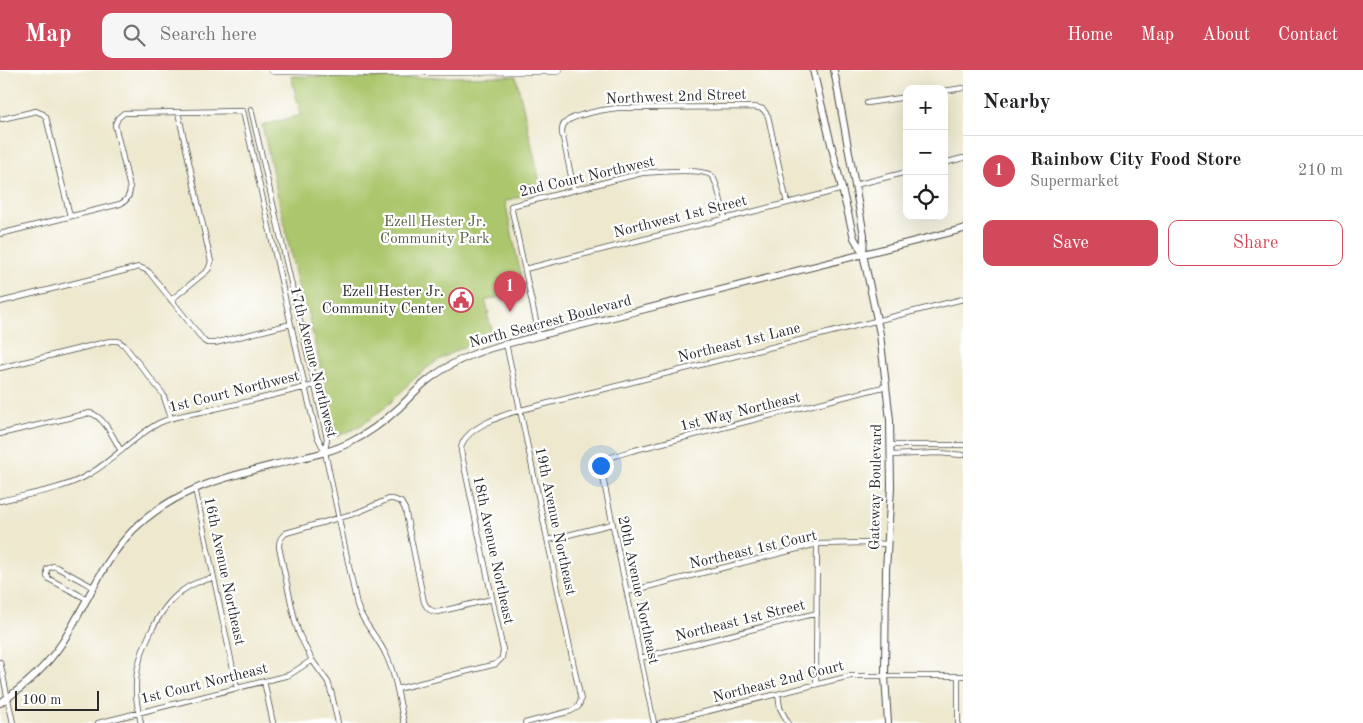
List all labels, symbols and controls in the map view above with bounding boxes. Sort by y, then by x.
search box [102,13,452,58]
icon: search [120,21,148,49]
text: Map [25,23,72,47]
text: Search here [160,26,257,45]
text: Home [1067,26,1113,44]
text: Map [1141,26,1174,44]
text: About [1202,26,1250,44]
text: Contact [1278,26,1338,44]
map controls [903,85,948,220]
button: + [903,85,948,130]
street label: Northwest 2nd Street [605,88,747,107]
text: Nearby [983,92,1051,113]
button: − [903,130,948,175]
text: Rainbow City Food Store [1030,151,1242,170]
street label: 2nd Court Northwest [518,155,656,200]
text: 1 [994,163,1004,179]
text: 210 m [1298,163,1343,179]
text: Supermarket [1030,174,1119,190]
button: locate [903,175,948,220]
street label: Northwest 1st Street [612,194,749,241]
park label: Ezell Hester Jr. Community Park [380,215,490,247]
button: Save [983,220,1158,266]
button: Share [1168,220,1343,266]
pin: 1 [494,271,526,312]
street label: 17th Avenue Northwest [287,285,339,439]
place label: Ezell Hester Jr. Community Center [322,285,444,317]
public building icon: Ezell Hester Jr. Community Center [448,287,474,313]
street label: North Seacrest Boulevard [468,293,633,351]
street label: Northeast 1st Lane [676,321,802,366]
street label: 1st Court Northwest [168,369,301,416]
street label: 1st Way Northeast [679,390,802,435]
street label: Gateway Boulevard [868,424,885,550]
street label: 19th Avenue Northeast [531,446,578,597]
your location [588,453,614,479]
street label: 18th Avenue Northeast [469,475,516,626]
street label: 16th Avenue Northeast [200,496,247,647]
street label: 20th Avenue Northeast [614,515,661,666]
street label: Northeast 1st Court [688,528,819,572]
street label: Northeast 1st Street [674,598,807,645]
street label: Northeast 2nd Court [711,659,845,706]
street label: 1st Court Northeast [139,661,269,708]
scale bar [15,688,99,711]
text: 100 m [22,693,61,707]

